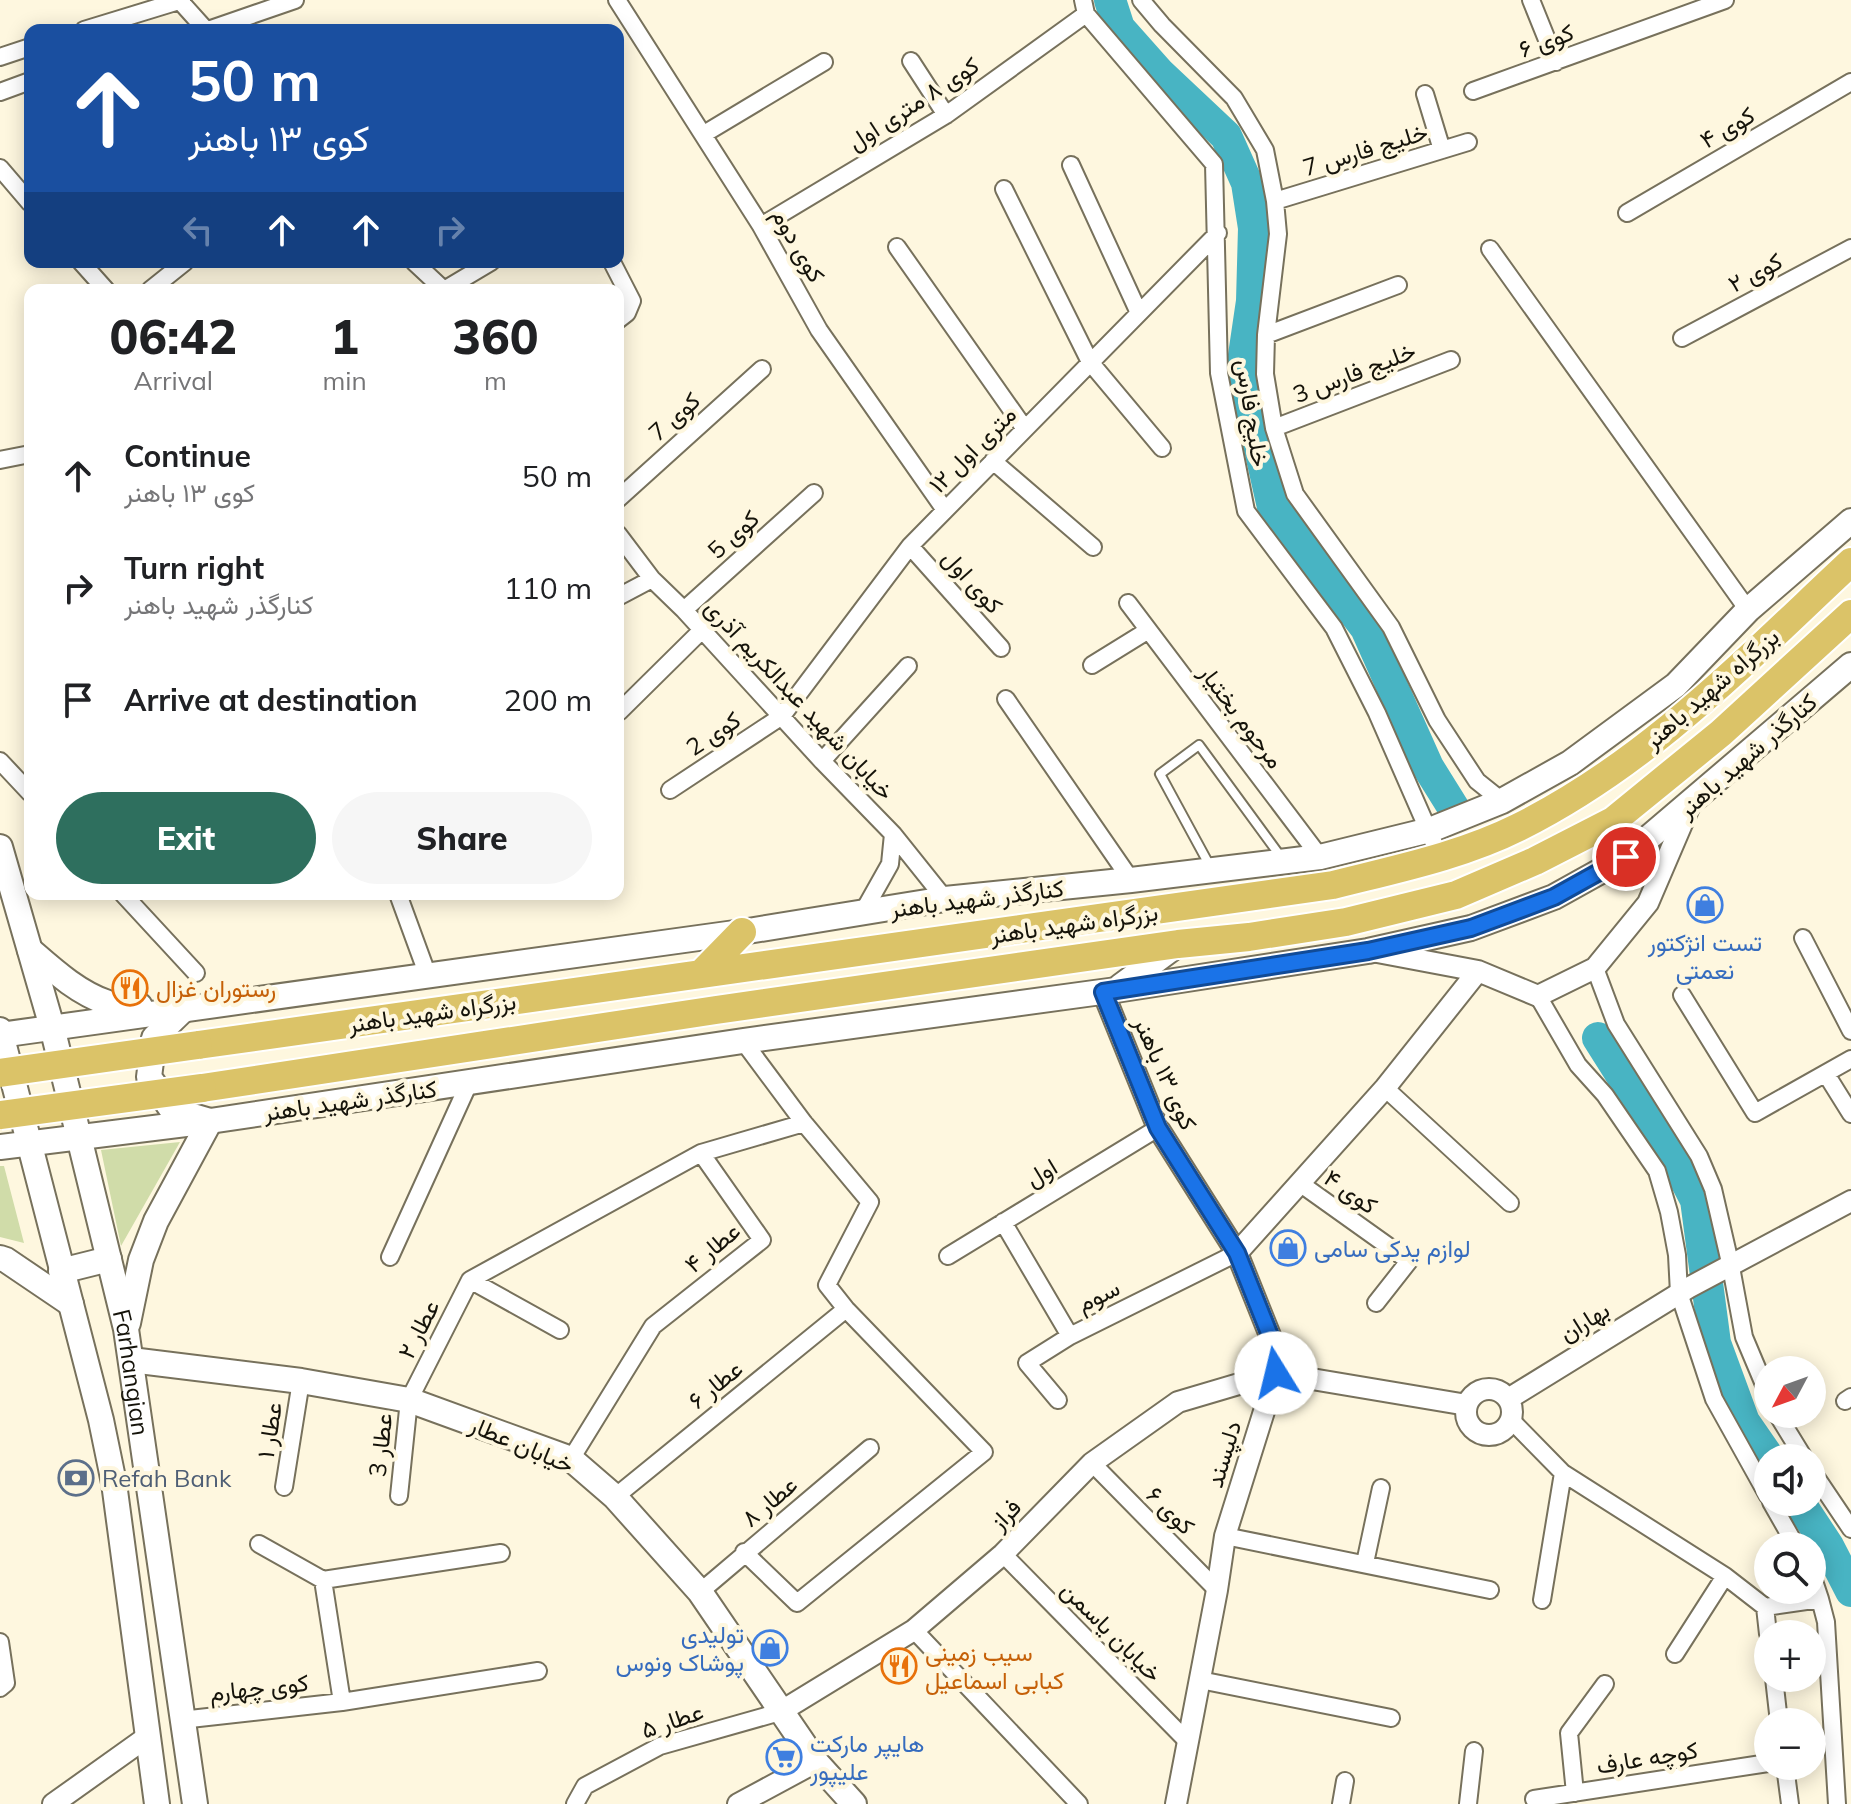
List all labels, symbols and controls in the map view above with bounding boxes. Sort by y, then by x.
street label: کوی ۶ [1514,16,1578,65]
text: 50 m [188,45,321,115]
street label: کوی ۸ متری اول [842,49,985,157]
icon: ahead [56,56,160,160]
street label: کوی ۴ [1694,99,1760,155]
text: کوی ۱۳ باهنر [188,115,369,160]
street label: خلیج فارس 7 [1299,116,1432,185]
street label: کوی دوم [764,202,832,289]
icon: left [176,208,220,252]
icon: ahead [260,208,304,252]
icon: ahead [344,208,388,252]
icon: right [428,208,472,252]
street label: کوی ۲ [1723,245,1788,300]
text: 06:42 [109,306,237,366]
text: 1 [330,306,359,366]
text: 360 [452,306,539,366]
street label: خلیج فارس 3 [1288,335,1421,412]
street label: خلیج فارس [1227,357,1276,469]
text: Arrival [133,364,213,397]
text: min [323,364,367,397]
text: m [484,364,507,397]
street label: کوی 7 [642,385,707,448]
street label: ۱۲ متری اول [922,399,1023,500]
text: Continue [124,437,251,475]
icon: ahead [56,454,100,498]
text: 50 m [522,457,592,495]
text: کوی ۱۳ باهنر [124,476,255,509]
street label: کوی 5 [701,503,766,566]
street label: کوی اول [936,543,1010,620]
text: Turn right [124,549,264,587]
icon: right [56,566,100,610]
text: 110 m [504,569,592,607]
text: کنارگذر شهید باهنر [124,588,313,621]
street label: خیابان شهید عبدالکریم آذری [697,592,901,807]
street label: بزرگراه شهید باهنر [1637,621,1785,756]
street label: مرحوم بختیار [1191,657,1291,775]
icon: arrive [56,678,100,722]
text: Arrive at destination [124,681,418,719]
text: 200 m [504,681,592,719]
street label: کنارگذر شهید باهنر [1670,686,1823,825]
street label: کوی 2 [680,704,746,763]
button: Exit [56,792,316,884]
button: Share [332,792,592,884]
pin [1592,823,1660,891]
icon: arrive [1604,835,1648,879]
street label: کنارگذر شهید باهنر [887,872,1066,925]
shop icon: تست انژکتور نعمتی [1686,886,1724,924]
street label: بزرگراه شهید باهنر [987,896,1160,951]
place label: تست انژکتور نعمتی [1647,927,1762,985]
restaurant icon: رستوران غزال [111,969,149,1007]
place label: رستوران غزال [156,973,276,1004]
street label: بزرگراه شهید باهنر [345,985,518,1040]
street label: کوی ۱۳ باهنر [1126,1011,1204,1135]
street label: کنارگذر شهید باهنر [260,1073,439,1128]
street label: اول [1020,1151,1063,1194]
street label: کوی ۴ [1318,1162,1383,1221]
street label: عطار ۴ [678,1215,746,1280]
shop icon: لوازم یدکی سامی [1269,1229,1307,1267]
place label: لوازم یدکی سامی [1314,1233,1471,1265]
street label: سوم [1072,1272,1125,1320]
street label: بهاران [1553,1294,1615,1349]
street label: عطار ۲ [391,1295,446,1364]
street label: Farhangian [107,1306,156,1437]
position arrow [1234,1331,1318,1415]
street label: عطار ۶ [682,1353,749,1416]
north arrow [1754,1356,1826,1428]
map controls [1754,1356,1826,1780]
street label: عطار ۱ [250,1400,289,1460]
street label: خیابان عطار [464,1408,579,1480]
street label: عطار 3 [362,1412,399,1478]
street label: دلپسند [1199,1417,1249,1492]
button: sound [1754,1444,1826,1516]
bank icon: Refah Bank [57,1459,95,1497]
place label: Refah Bank [102,1463,232,1493]
street label: عطار ۸ [735,1469,804,1534]
street label: کوی ۶ [1140,1480,1201,1541]
street label: فراز [982,1492,1028,1537]
button: search [1754,1532,1826,1604]
street label: خیابان یاسمن [1055,1574,1169,1688]
place label: تولیدی پوشاک ونوس [616,1619,744,1679]
button: + [1754,1620,1826,1692]
shop icon: تولیدی پوشاک ونوس [751,1629,789,1667]
place label: سیب زمینی کبابی اسماعیل [925,1637,1064,1695]
restaurant icon: سیب زمینی کبابی اسماعیل [880,1647,918,1685]
street label: کوی چهارم [208,1667,310,1709]
street label: عطار ۵ [637,1695,707,1745]
button: − [1754,1708,1826,1780]
place label: هایپر مارکت علیپور [809,1728,924,1788]
street label: کوچه عارف [1594,1734,1700,1782]
supermarket icon: هایپر مارکت علیپور [765,1738,803,1776]

